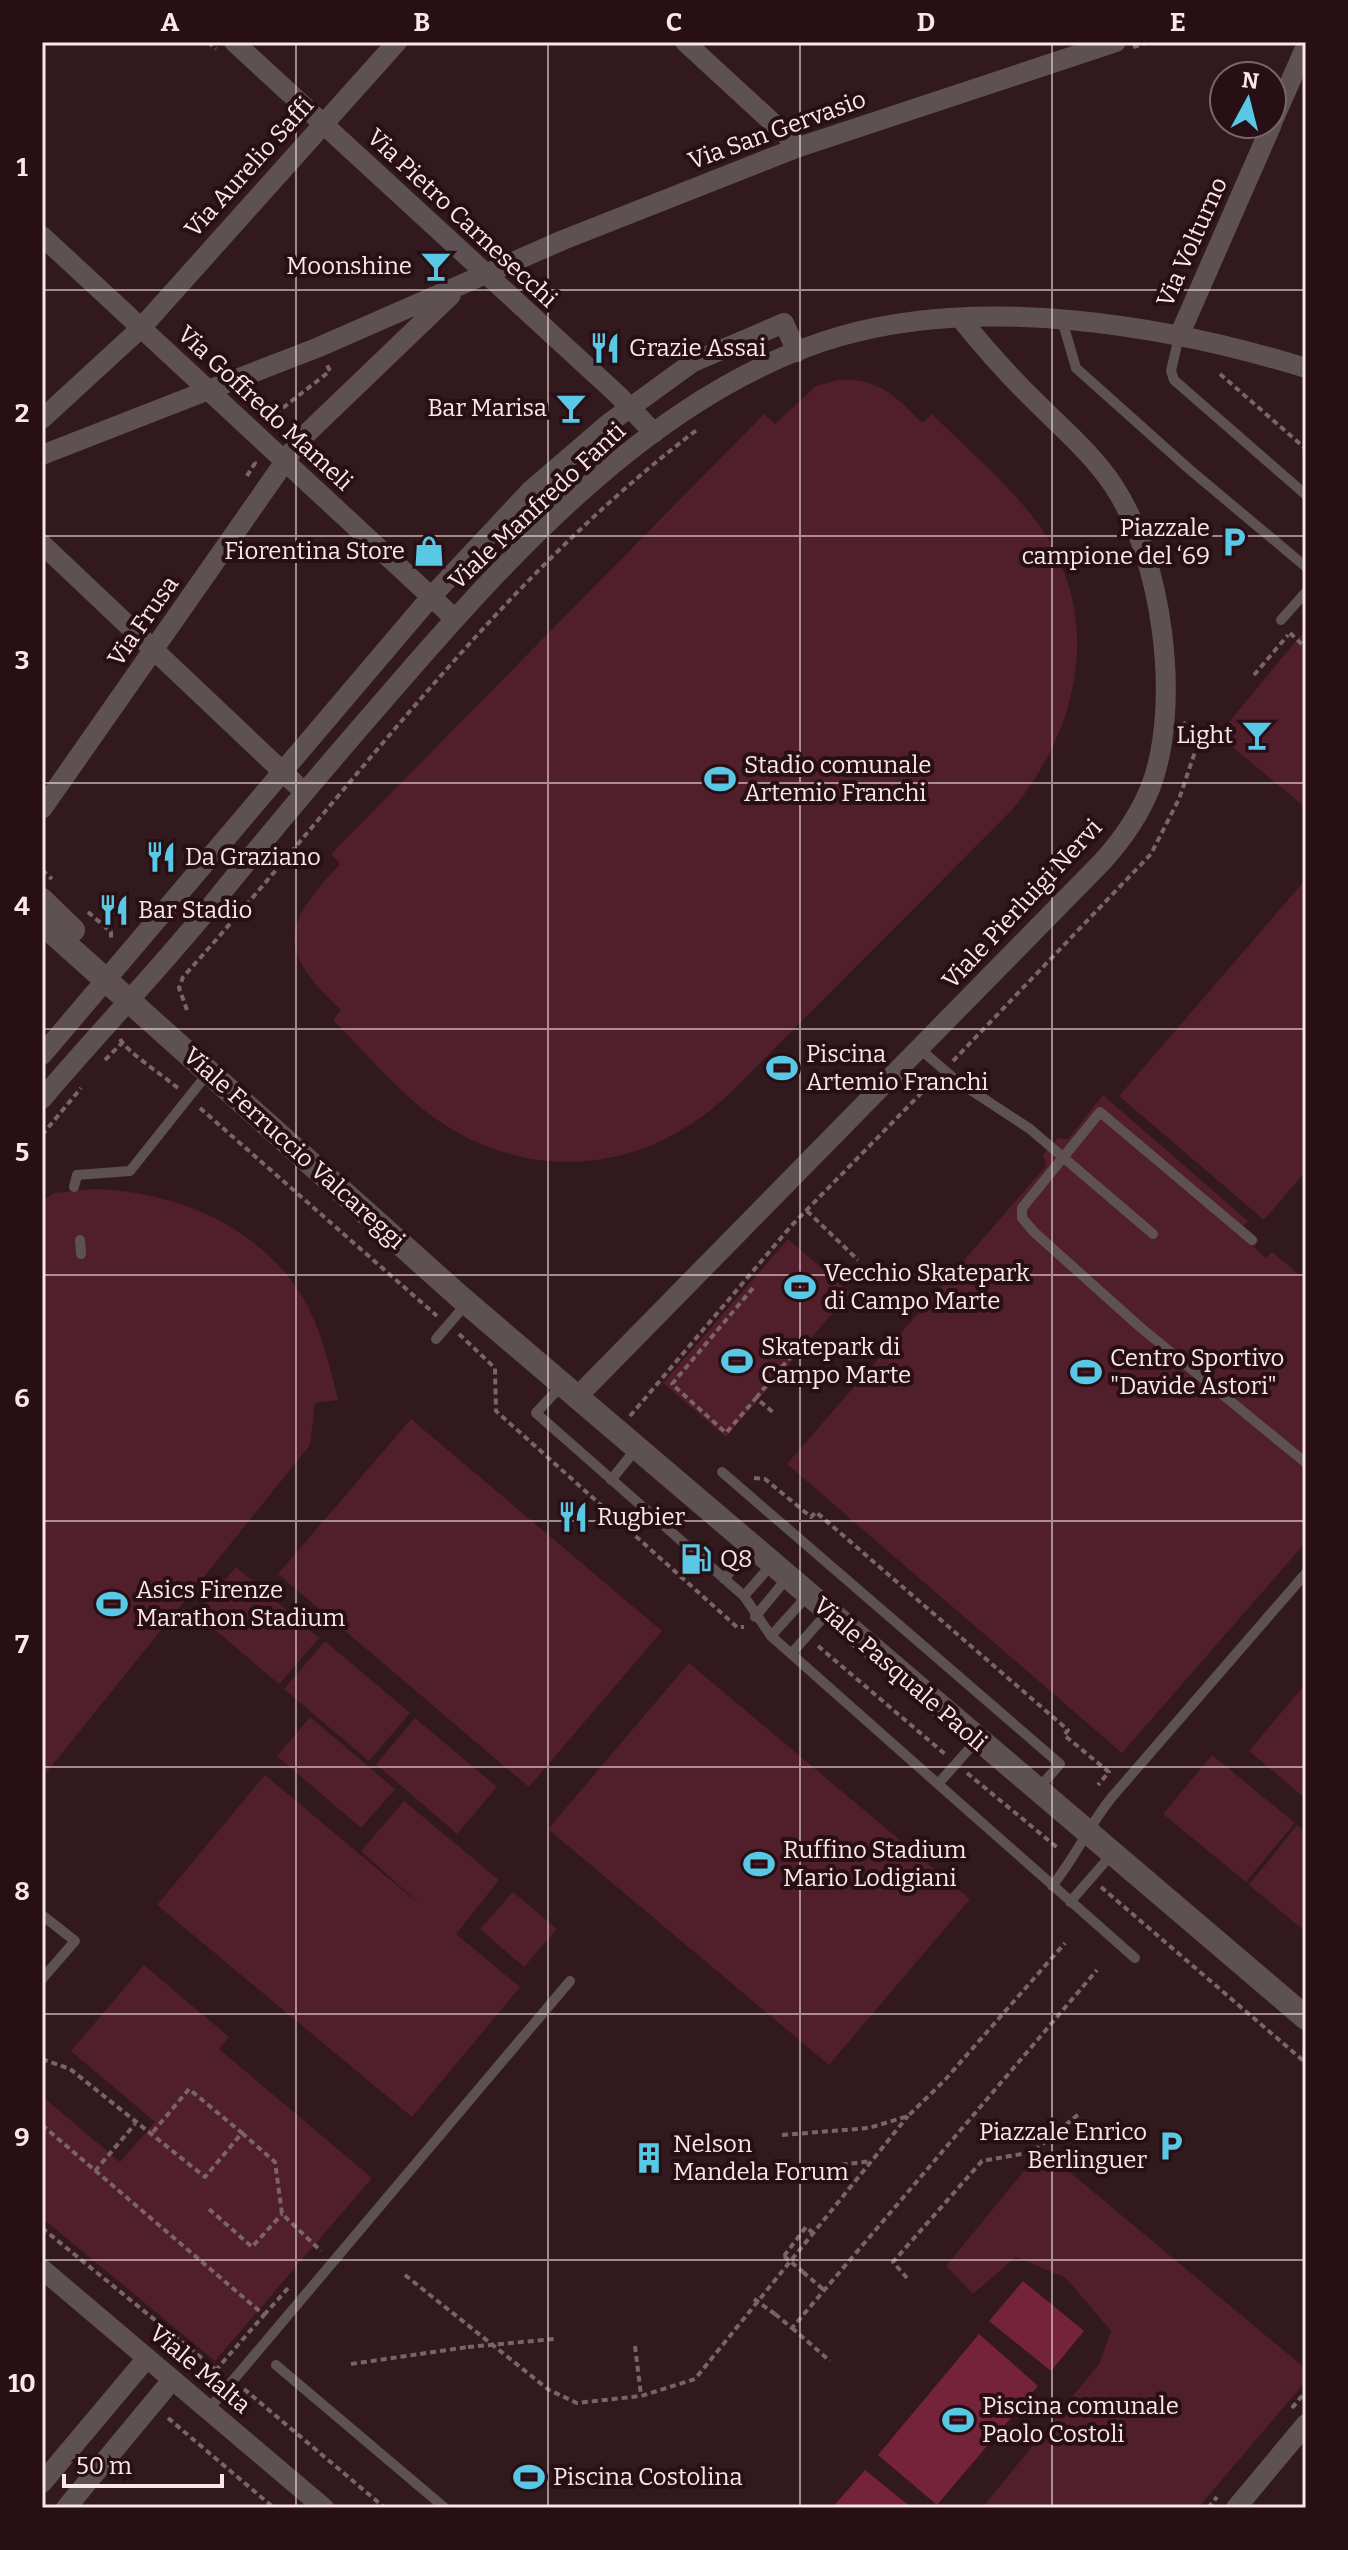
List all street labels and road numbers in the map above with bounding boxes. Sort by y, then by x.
street label: Via San Gervasio [685,85,869,175]
street label: Via Aurelio Saffi [179,91,319,243]
street label: Via Pietro Carnesecchi [361,123,563,313]
street label: Via Volturno [1151,173,1233,311]
street label: Via Goffredo Mameli [172,320,358,496]
street label: Viale Manfredo Fanti [443,417,631,595]
street label: Via Frusa [102,571,184,671]
street label: Viale Pierluigi Nervi [936,814,1108,994]
street label: Viale Ferruccio Valcareggi [178,1041,410,1255]
street label: Viale Pasquale Paoli [808,1591,992,1757]
street label: Viale Malta [144,2319,256,2419]

